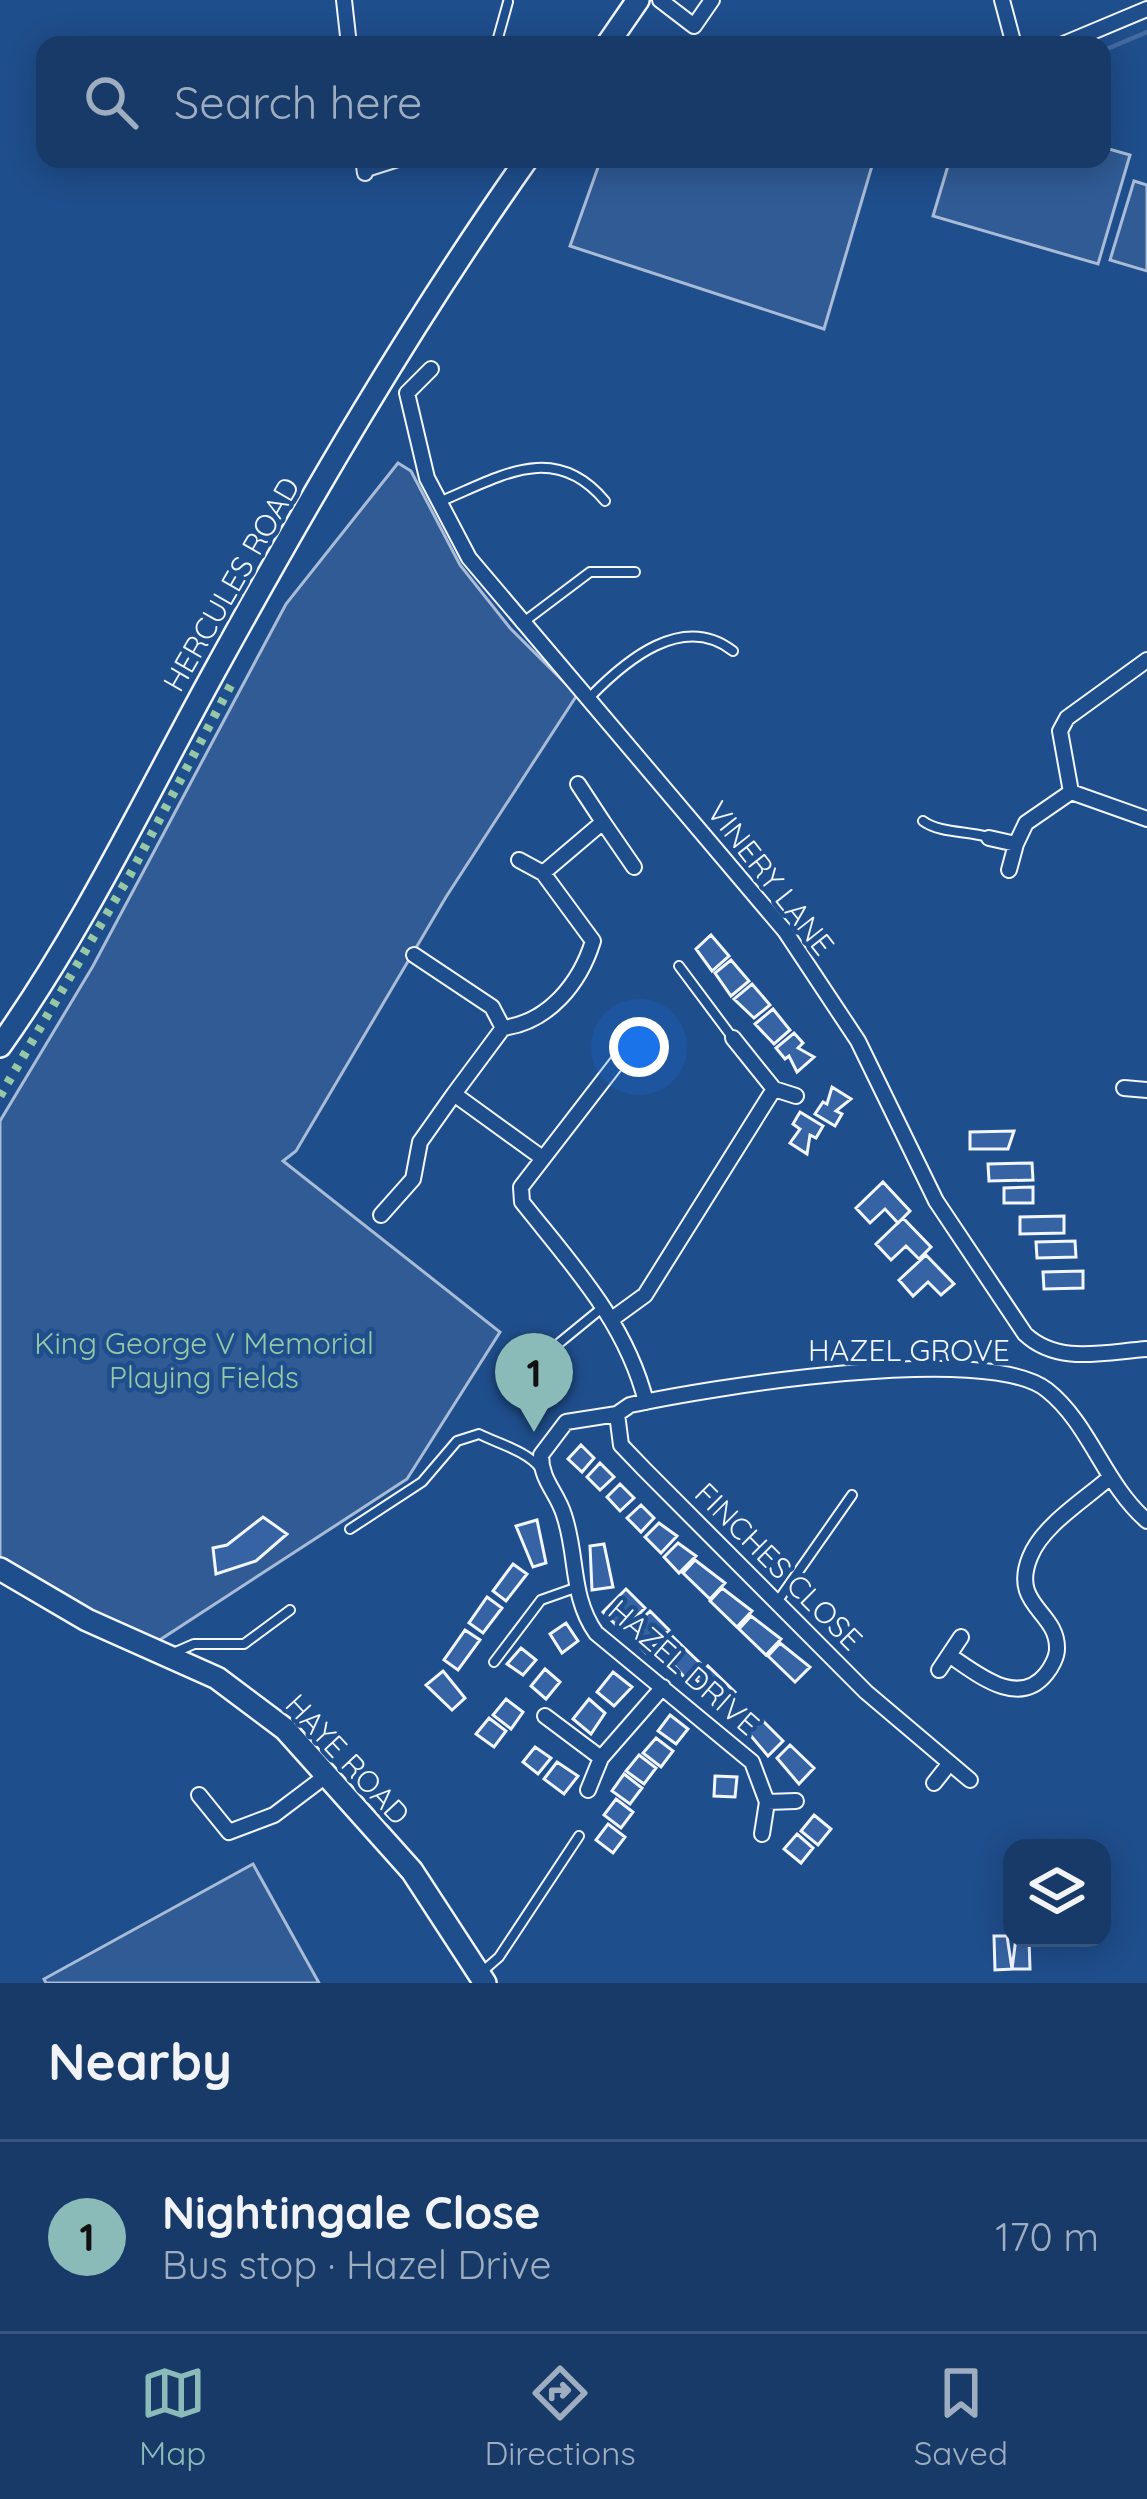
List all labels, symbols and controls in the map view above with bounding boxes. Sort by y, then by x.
search box [36,36,1111,168]
icon: search [78,69,144,135]
text: Search here [174,74,422,130]
street label: HERCULES ROAD [154,470,308,698]
street label: VINERY LANE [699,793,843,963]
your location [609,1017,669,1077]
park label: King George V Memorial Playing Fields [34,1324,374,1396]
street label: HAZEL GROVE [808,1331,1010,1369]
pin: 1 [495,1333,573,1432]
street label: FINCHES CLOSE [687,1474,871,1658]
street label: HAZEL DRIVE [601,1591,767,1743]
street label: HAYE ROAD [278,1686,418,1832]
map controls [1003,1839,1111,1947]
button: layers [1003,1839,1111,1947]
text: Nearby [48,2029,232,2093]
text: Nightingale Close [162,2184,540,2240]
text: 1 [79,2212,95,2261]
text: 170 m [995,2212,1099,2261]
text: Bus stop · Hazel Drive [162,2240,551,2289]
tab: Map [139,2360,206,2473]
tab: Directions [484,2360,636,2473]
tab: Saved [914,2360,1008,2473]

